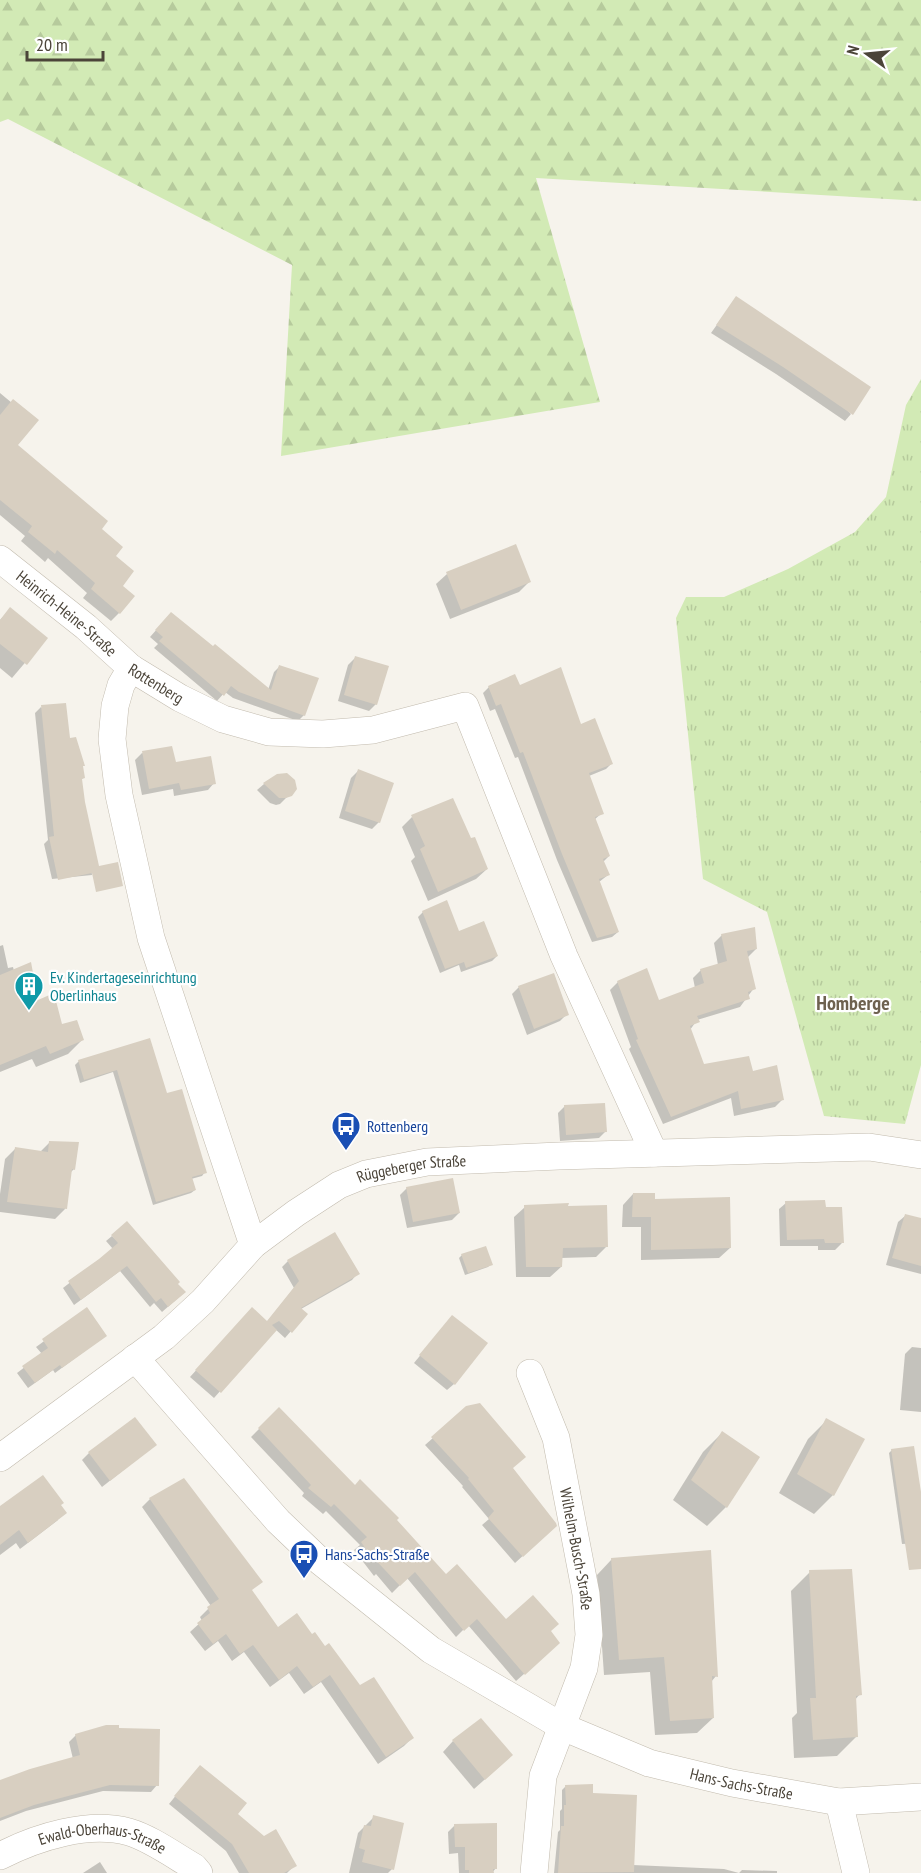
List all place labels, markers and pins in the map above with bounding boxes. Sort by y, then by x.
place label: Ev. Kindertageseinrichtung Oberlinhaus [50,967,197,1005]
building icon: Ev. Kindertageseinrichtung Oberlinhaus [13,970,45,1012]
bus stop icon: Rottenberg [330,1110,362,1152]
place label: Rottenberg [367,1116,428,1136]
bus stop icon: Hans-Sachs-Straße [288,1538,320,1580]
place label: Hans-Sachs-Straße [325,1544,430,1564]

